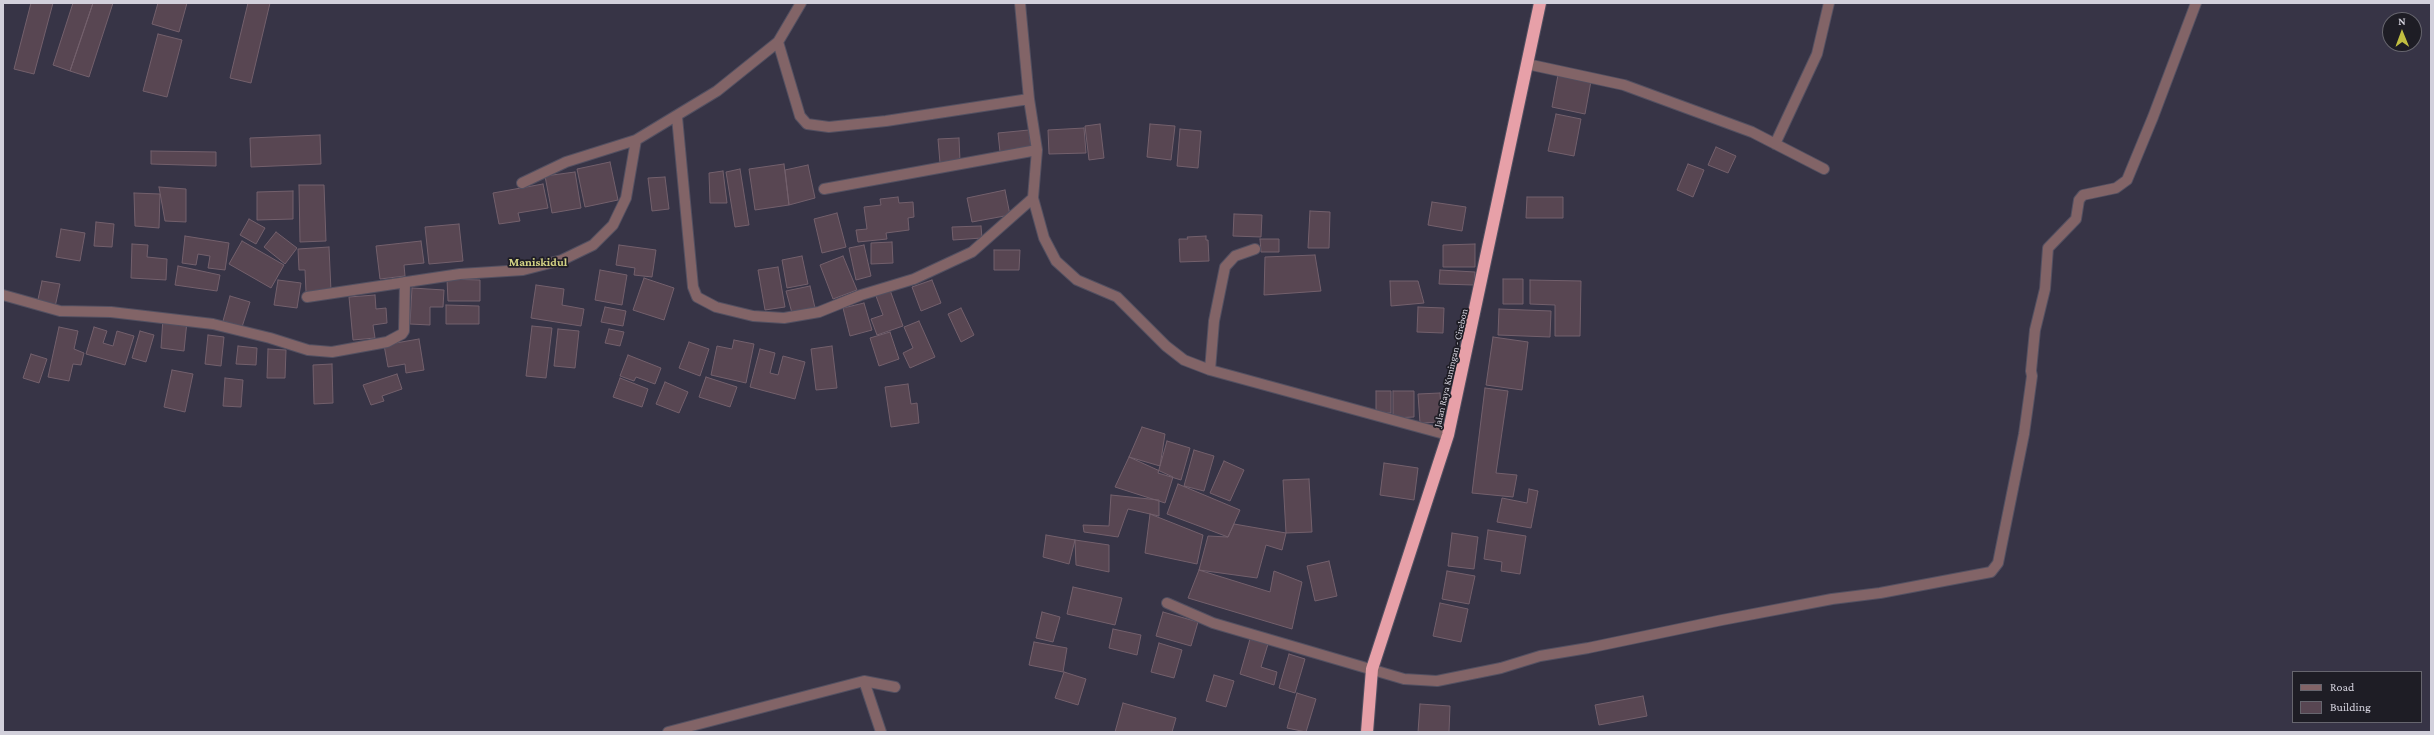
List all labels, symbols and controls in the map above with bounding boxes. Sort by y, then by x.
north arrow [2382,12,2422,52]
text: N [2398,15,2406,27]
district label: Maniskidul [509,255,567,269]
street label: Jalan Raya Kuningan - Cirebon [1432,308,1470,428]
legend [2292,671,2422,723]
text: Road [2330,680,2354,694]
text: Building [2330,700,2371,714]

